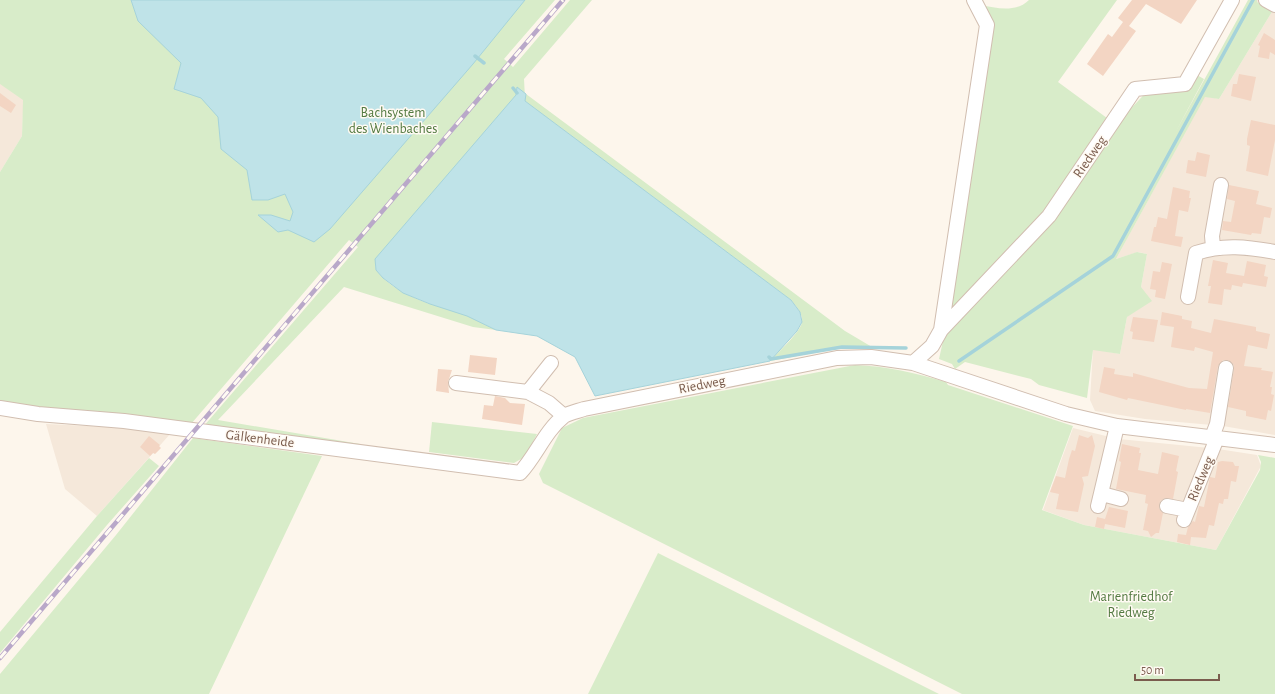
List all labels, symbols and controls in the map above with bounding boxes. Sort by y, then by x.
park label: Bachsystem des Wienbaches [349,106,437,136]
street label: Riedweg [1071,134,1109,180]
street label: Riedweg [677,374,727,396]
street label: Gälkenheide [225,428,295,450]
street label: Riedweg [1185,454,1217,503]
park label: Marienfriedhof Riedweg [1090,590,1173,620]
scale bar [1135,656,1219,682]
text: 50 m [1141,664,1164,676]

